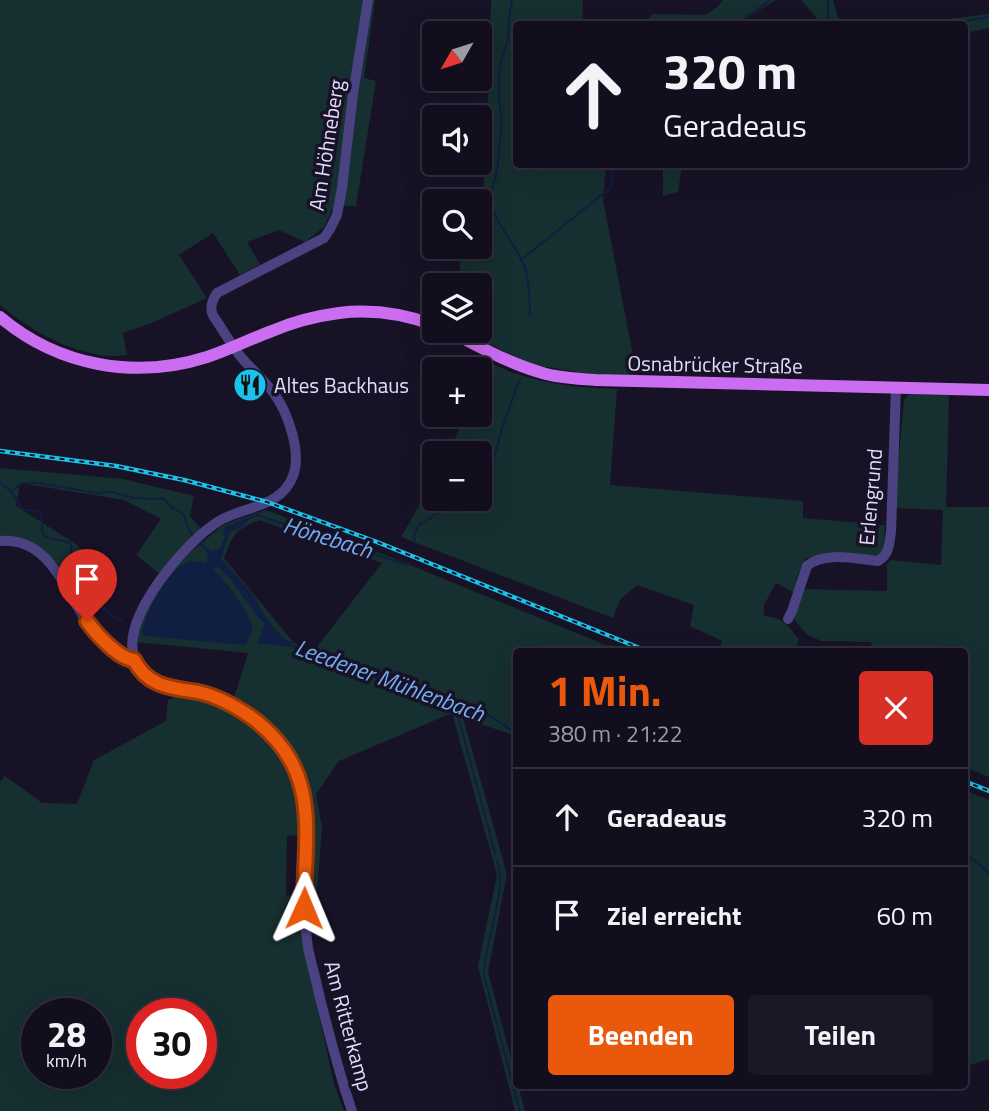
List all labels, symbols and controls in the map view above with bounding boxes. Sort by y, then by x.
north arrow [422,21,492,91]
map controls [422,21,492,511]
text: 320 m [663,33,797,108]
icon: ahead [548,49,639,140]
street label: Am Höhneberg [300,77,352,213]
text: Geradeaus [663,101,807,149]
button: sound [422,105,492,175]
button: search [422,189,492,259]
button: layers [422,273,492,343]
street label: Osnabrücker Straße [627,346,803,382]
button: + [422,357,492,427]
restaurant icon: Altes Backhaus [231,366,269,404]
place label: Altes Backhaus [274,369,409,401]
button: − [422,441,492,511]
street label: Erlengrund [850,447,890,547]
water label: Hönebach [279,507,377,567]
pin [57,549,117,621]
icon: arrive [68,560,106,598]
water label: Leedener Mühlenbach [290,630,490,731]
text: 1 Min. [548,658,662,722]
button: close [859,671,933,745]
text: 380 m · 21:22 [548,716,683,751]
icon: ahead [548,798,586,836]
text: Geradeaus [607,798,727,837]
text: 320 m [862,798,933,837]
position arrow [267,871,341,945]
icon: arrive [548,896,586,934]
text: Ziel erreicht [607,896,742,935]
text: 60 m [876,896,933,935]
street label: Am Ritterkamp [316,957,382,1095]
button: Beenden [548,995,734,1075]
button: Teilen [748,995,933,1075]
speed limit sign: 30 [126,998,217,1089]
text: 28 [47,1007,86,1061]
text: km/h [46,1047,87,1074]

